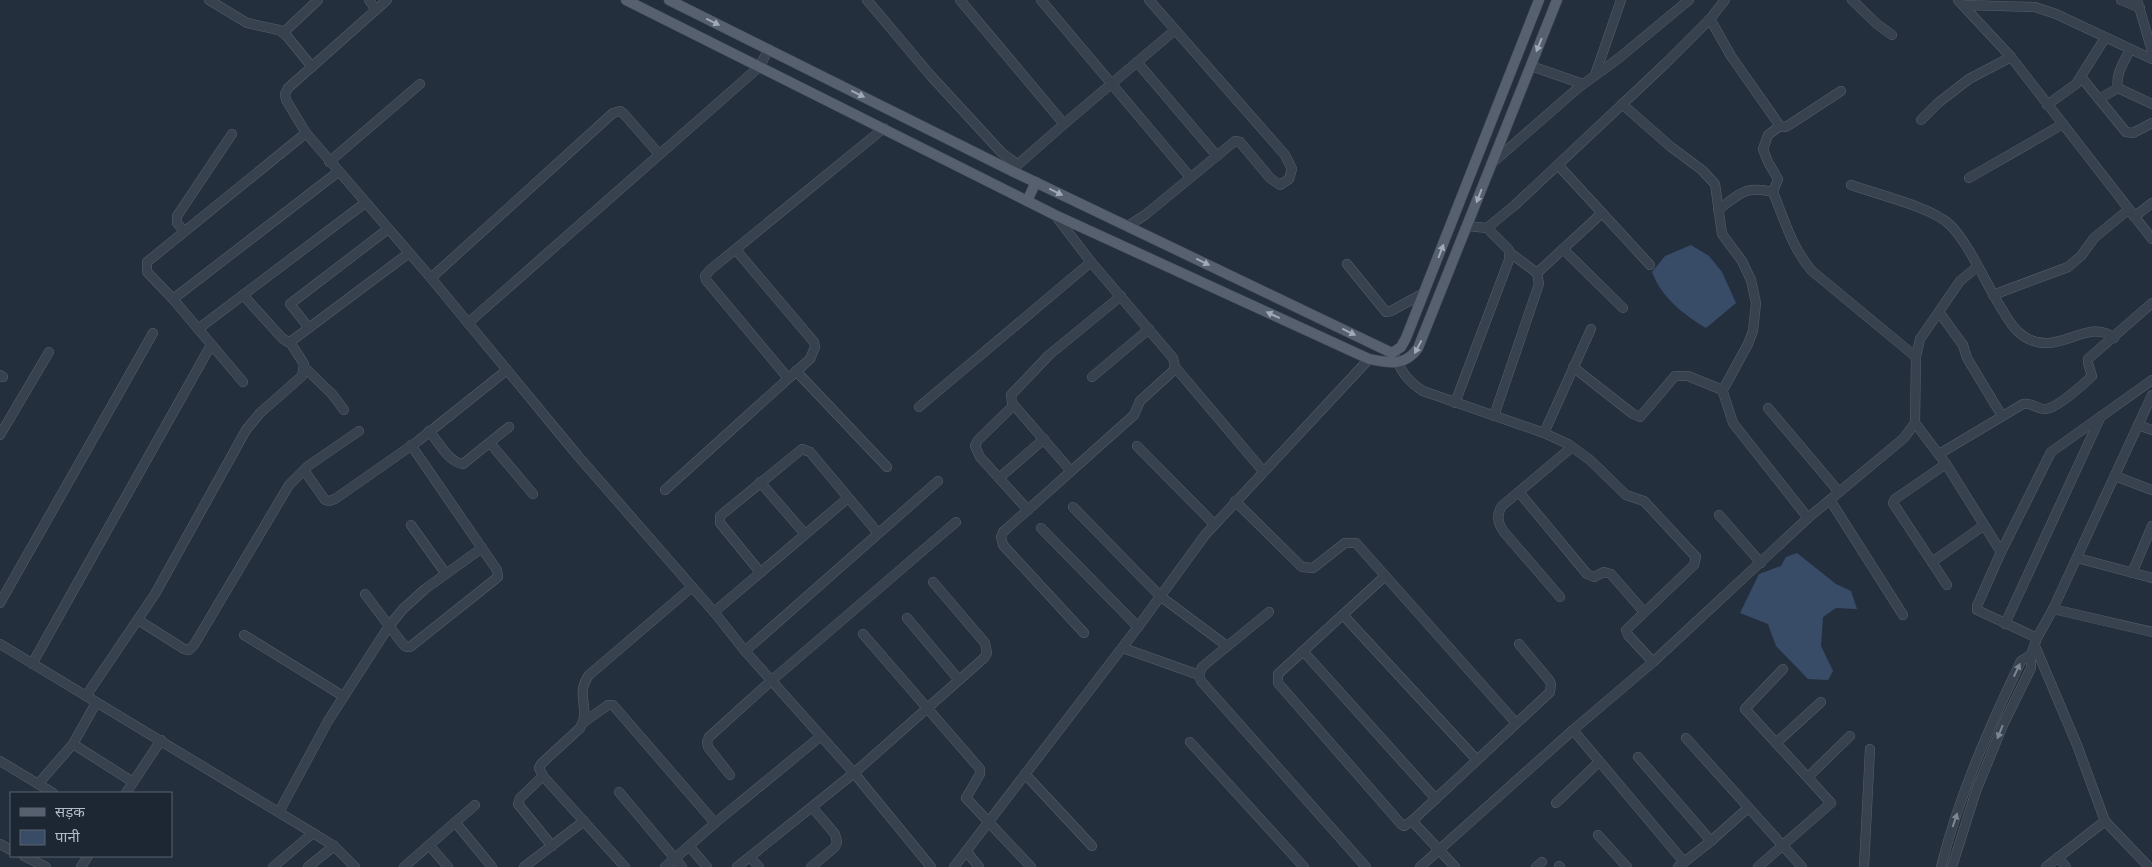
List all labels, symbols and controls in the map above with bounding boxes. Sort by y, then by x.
one-way arrow [706,18,720,26]
one-way arrow [1535,38,1543,53]
one-way arrow [851,90,866,98]
one-way arrow [1049,188,1063,196]
one-way arrow [1475,189,1483,204]
one-way arrow [1437,244,1445,258]
one-way arrow [1196,258,1210,266]
one-way arrow [1265,311,1280,319]
one-way arrow [1342,328,1356,336]
one-way arrow [1414,339,1422,354]
one-way arrow [2013,663,2021,677]
one-way arrow [1996,725,2004,739]
legend [10,792,172,857]
text: सड़क [55,801,85,822]
one-way arrow [1952,813,1959,828]
text: पानी [55,826,81,847]

